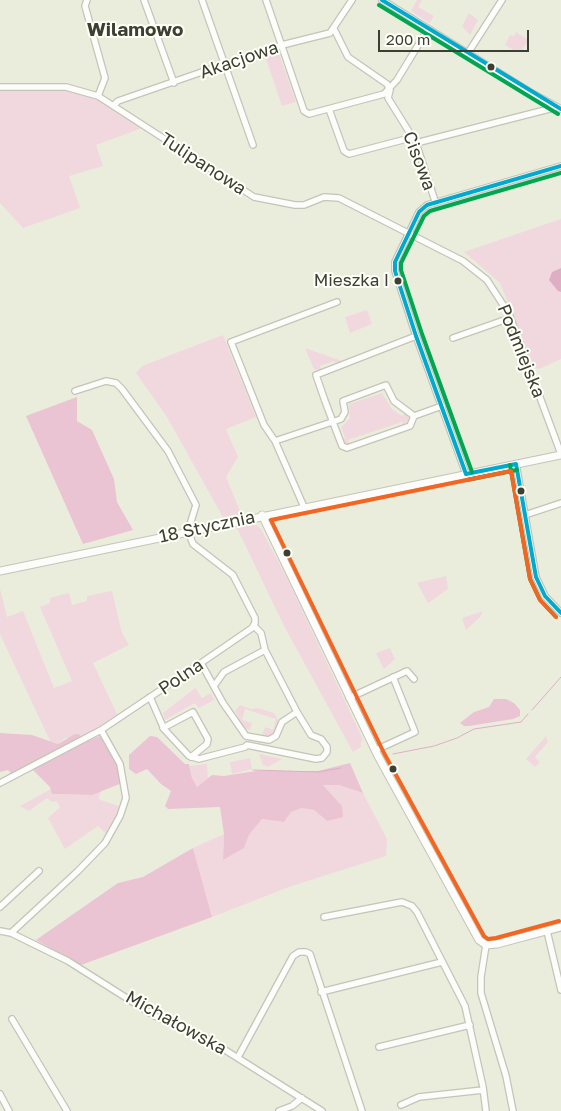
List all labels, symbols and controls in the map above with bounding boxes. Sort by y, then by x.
district label: Wilamowo [87,19,183,41]
scale bar [381,20,532,52]
text: 200 m [386,30,430,48]
street label: Akacjowa [197,36,281,84]
unlabelled marker [486,62,496,72]
street label: Tulipanowa [156,128,250,200]
street label: Cisowa [398,128,440,194]
place label: Mieszka I [314,271,389,291]
marker: Mieszka I [393,276,403,286]
street label: Podmiejska [492,301,550,401]
unlabelled marker [516,486,526,496]
street label: 18 Stycznia [157,506,257,548]
unlabelled marker [282,548,292,558]
street label: Polna [154,654,208,700]
unlabelled marker [388,764,398,774]
street label: Michałowska [122,986,230,1060]

